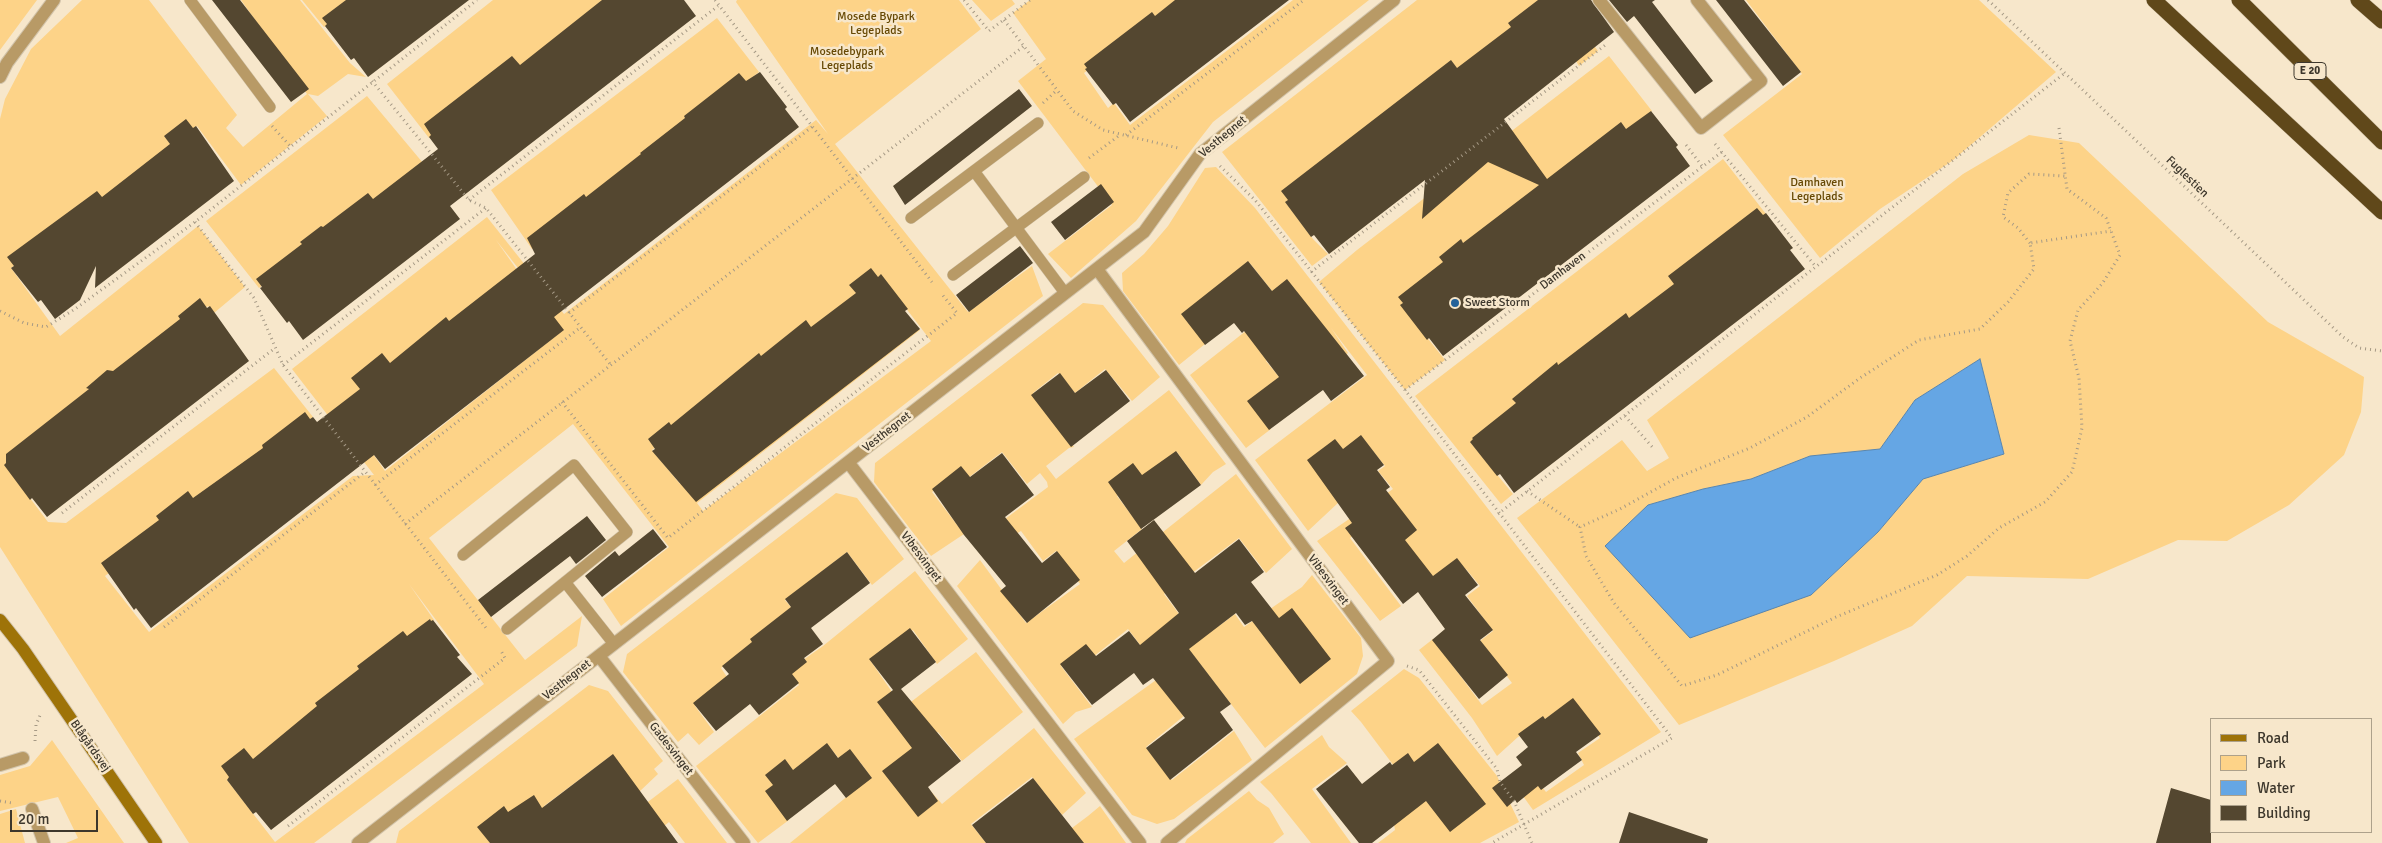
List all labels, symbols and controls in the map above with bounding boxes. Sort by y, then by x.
park label: Mosede Bypark Legeplads [837,10,915,38]
park label: Mosedebypark Legeplads [810,45,884,73]
road number: E 20 [2294,62,2326,80]
street label: Vesthegnet [1196,113,1250,161]
street label: Fuglestien [2163,153,2211,201]
park label: Damhaven Legeplads [1790,176,1844,204]
street label: Damhaven [1537,249,1589,293]
place label: Sweet Storm [1465,296,1530,310]
marker: Sweet Storm [1449,297,1461,309]
street label: Vesthegnet [860,409,914,455]
street label: Vibesvinget [897,529,945,585]
street label: Vibesvinget [1304,552,1352,608]
street label: Vesthegnet [540,657,594,703]
street label: Blågårdsvej [67,717,113,775]
legend [2210,718,2372,833]
street label: Gadesvinget [646,720,696,778]
text: Road [2257,729,2289,747]
text: Park [2257,754,2286,772]
text: Water [2257,779,2295,797]
scale bar [12,800,100,832]
text: Building [2257,804,2311,822]
text: 20 m [18,810,49,828]

